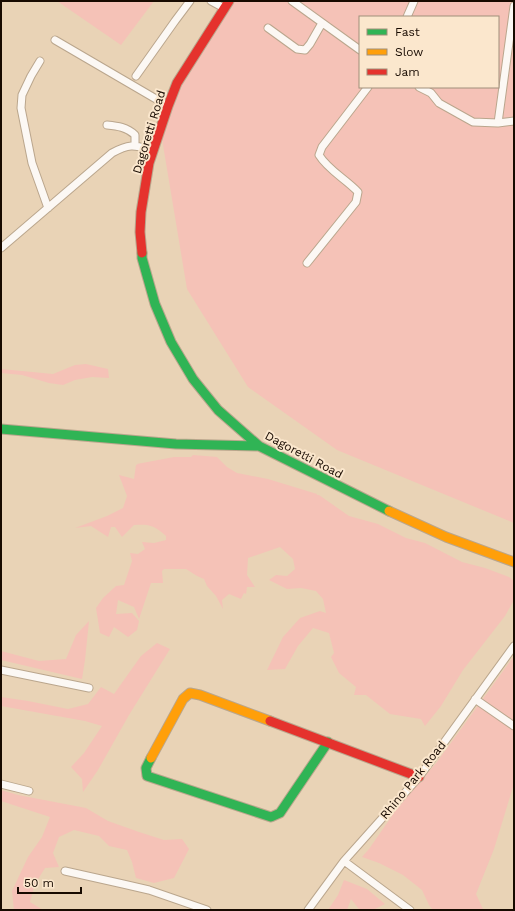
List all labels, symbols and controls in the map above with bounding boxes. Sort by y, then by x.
legend [359,16,499,88]
text: Fast [395,25,420,39]
text: Slow [395,45,423,59]
text: Jam [395,65,420,79]
street label: Dagoretti Road [130,89,168,175]
street label: Dagoretti Road [263,429,345,481]
street label: Rhino Park Road [377,738,449,822]
scale bar [18,869,81,895]
text: 50 m [24,876,54,890]

